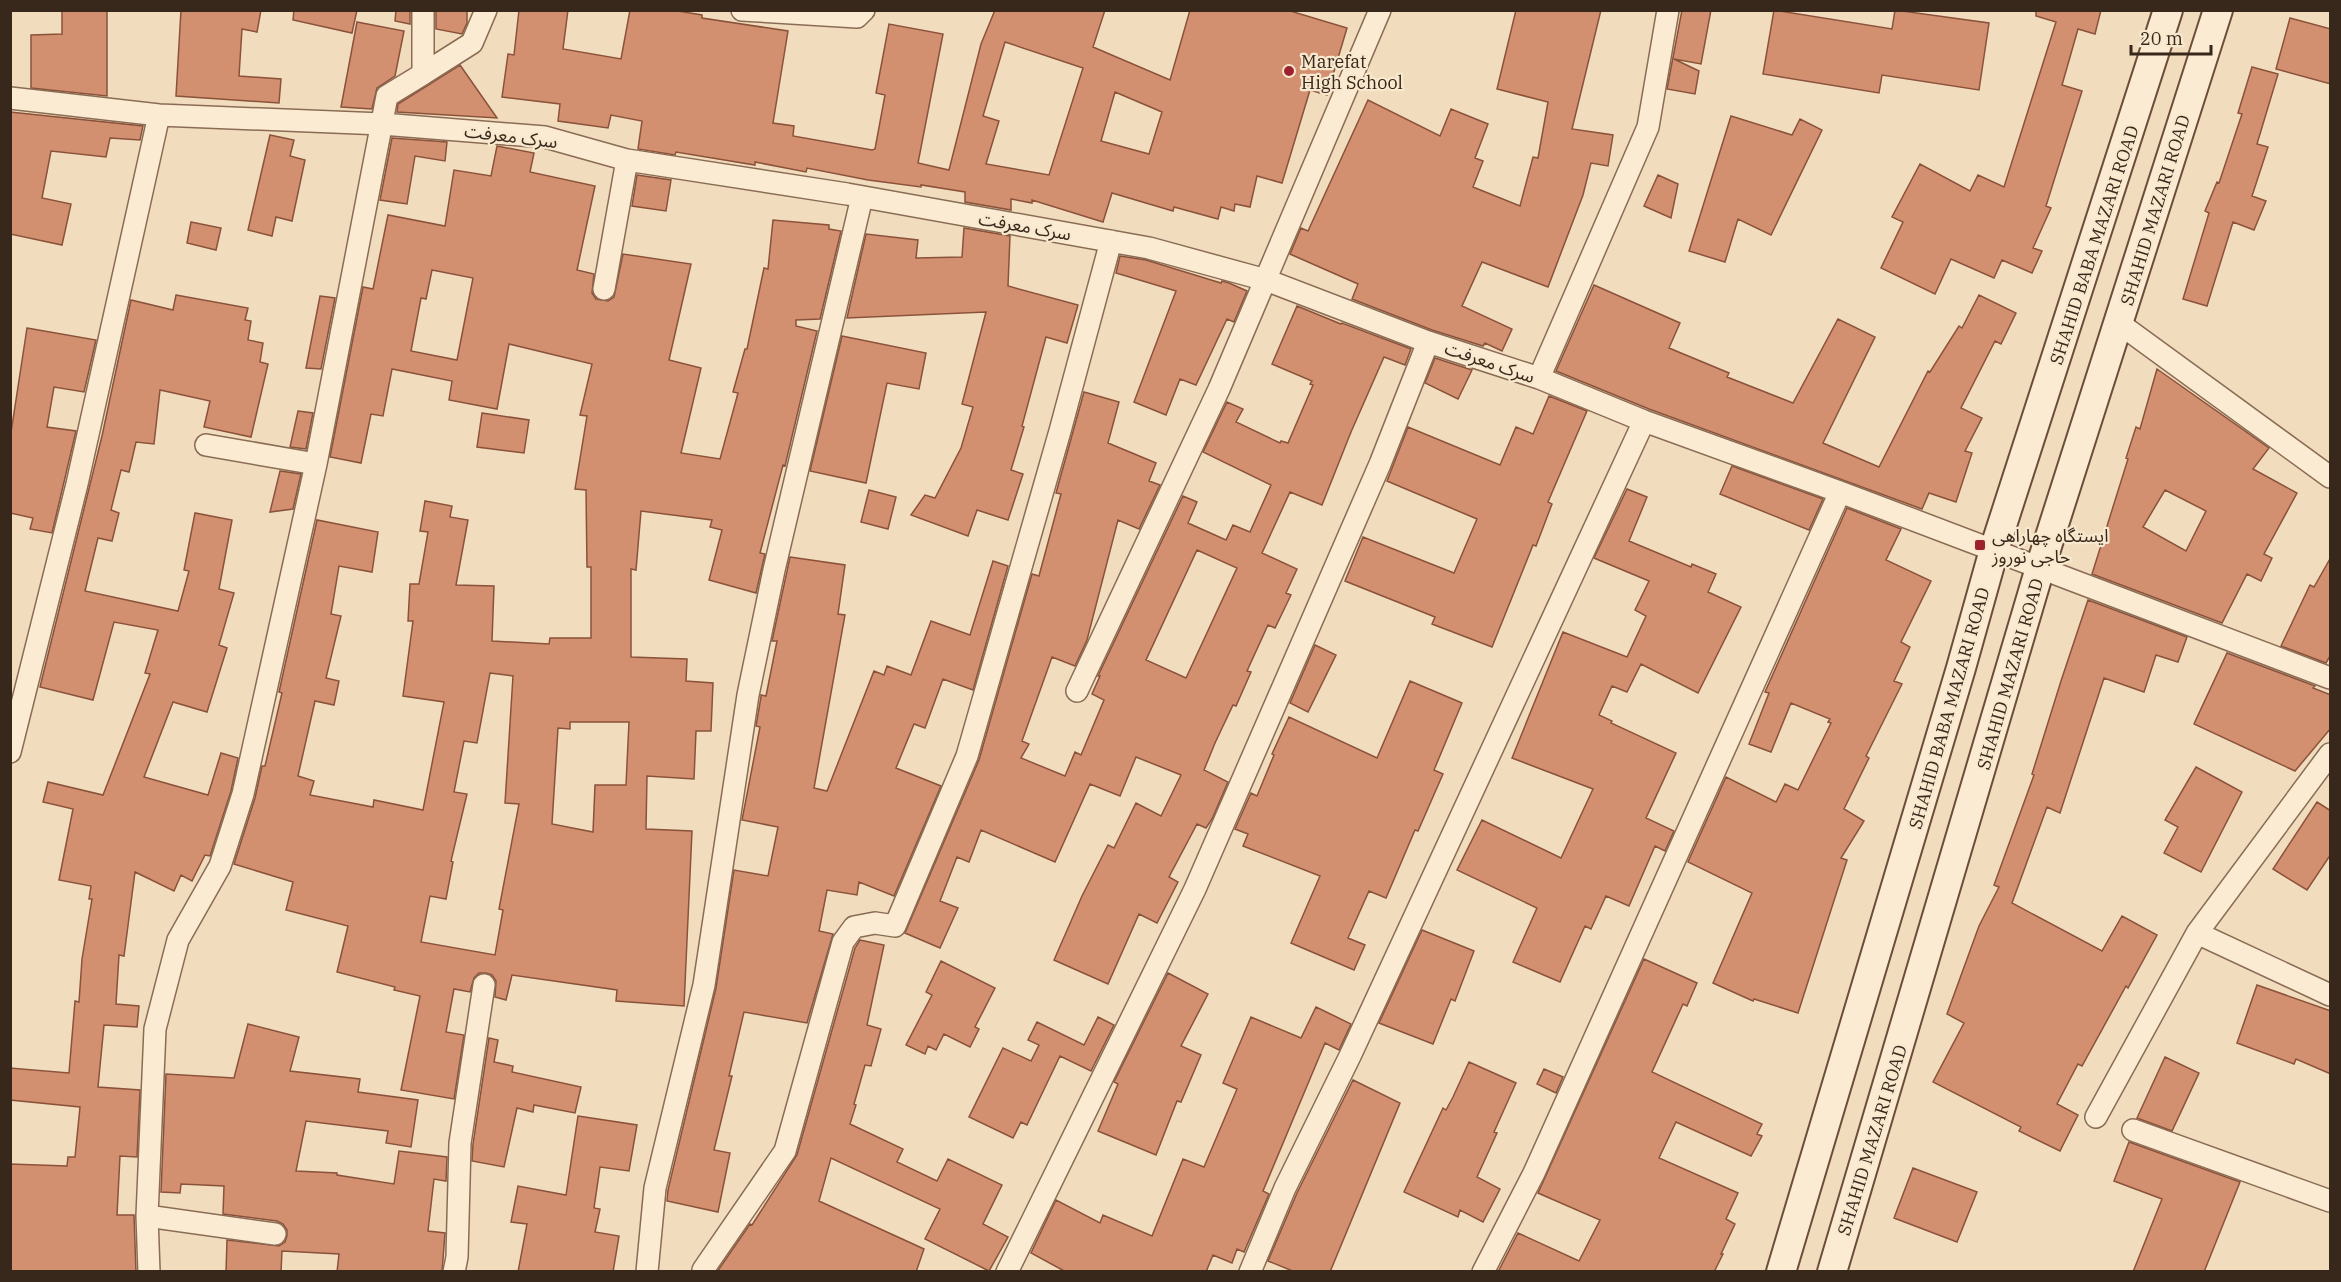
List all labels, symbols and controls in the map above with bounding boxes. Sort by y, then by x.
scale bar [2131,18,2210,56]
text: 20 m [2140,27,2183,50]
place label: Marefat High School [1301,50,1403,94]
marker: Marefat High School [1282,64,1296,78]
street label: SHAHID MAZARI ROAD [2115,112,2195,308]
street label: سرک معرفت [463,119,559,153]
street label: SHAHID BABA MAZARI ROAD [2044,122,2144,368]
street label: سرک معرفت [977,207,1073,245]
street label: سرک معرفت [1442,336,1538,388]
place label: ایستگاه چهاراهی حاجی نوروز [1991,524,2109,568]
marker: ایستگاه چهاراهی حاجی نوروز [1973,538,1987,552]
street label: SHAHID MAZARI ROAD [1972,576,2048,772]
street label: SHAHID BABA MAZARI ROAD [1903,584,1995,832]
street label: SHAHID MAZARI ROAD [1832,1042,1912,1238]

